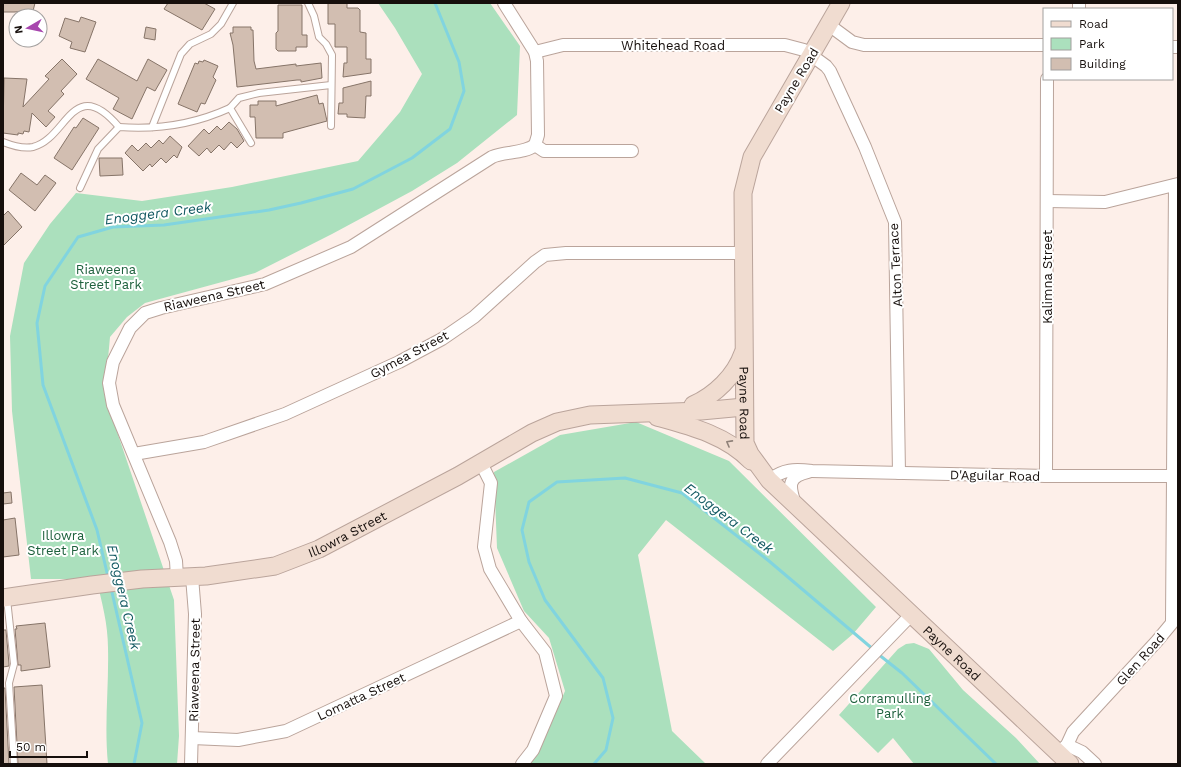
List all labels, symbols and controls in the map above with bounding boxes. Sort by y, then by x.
north arrow [8,8,48,48]
legend [1043,8,1173,80]
text: Road [1079,17,1108,31]
text: N [12,24,26,35]
text: Park [1079,37,1105,51]
street label: Whitehead Road [621,38,725,53]
street label: Payne Road [771,45,822,116]
text: Building [1079,57,1126,71]
water label: Enoggera Creek [104,198,213,227]
street label: Alton Terrace [886,223,905,307]
street label: Kalimna Street [1040,229,1055,324]
park label: Riaweena Street Park [70,262,142,292]
street label: Riaweena Street [162,276,267,314]
street label: Gymea Street [368,327,451,381]
street label: Payne Road [736,366,752,440]
one-way arrow [726,441,733,448]
street label: D'Aguilar Road [950,467,1040,484]
water label: Enoggera Creek [681,479,777,557]
street label: Illowra Street [306,508,389,561]
park label: Illowra Street Park [27,528,99,558]
water label: Enoggera Creek [104,543,144,651]
street label: Riaweena Street [186,618,203,722]
street label: Payne Road [920,622,984,684]
street label: Glen Road [1113,630,1168,689]
street label: Lomatta Street [315,669,408,723]
park label: Corramulling Park [849,691,931,721]
scale bar [10,733,87,759]
text: 50 m [16,740,46,754]

